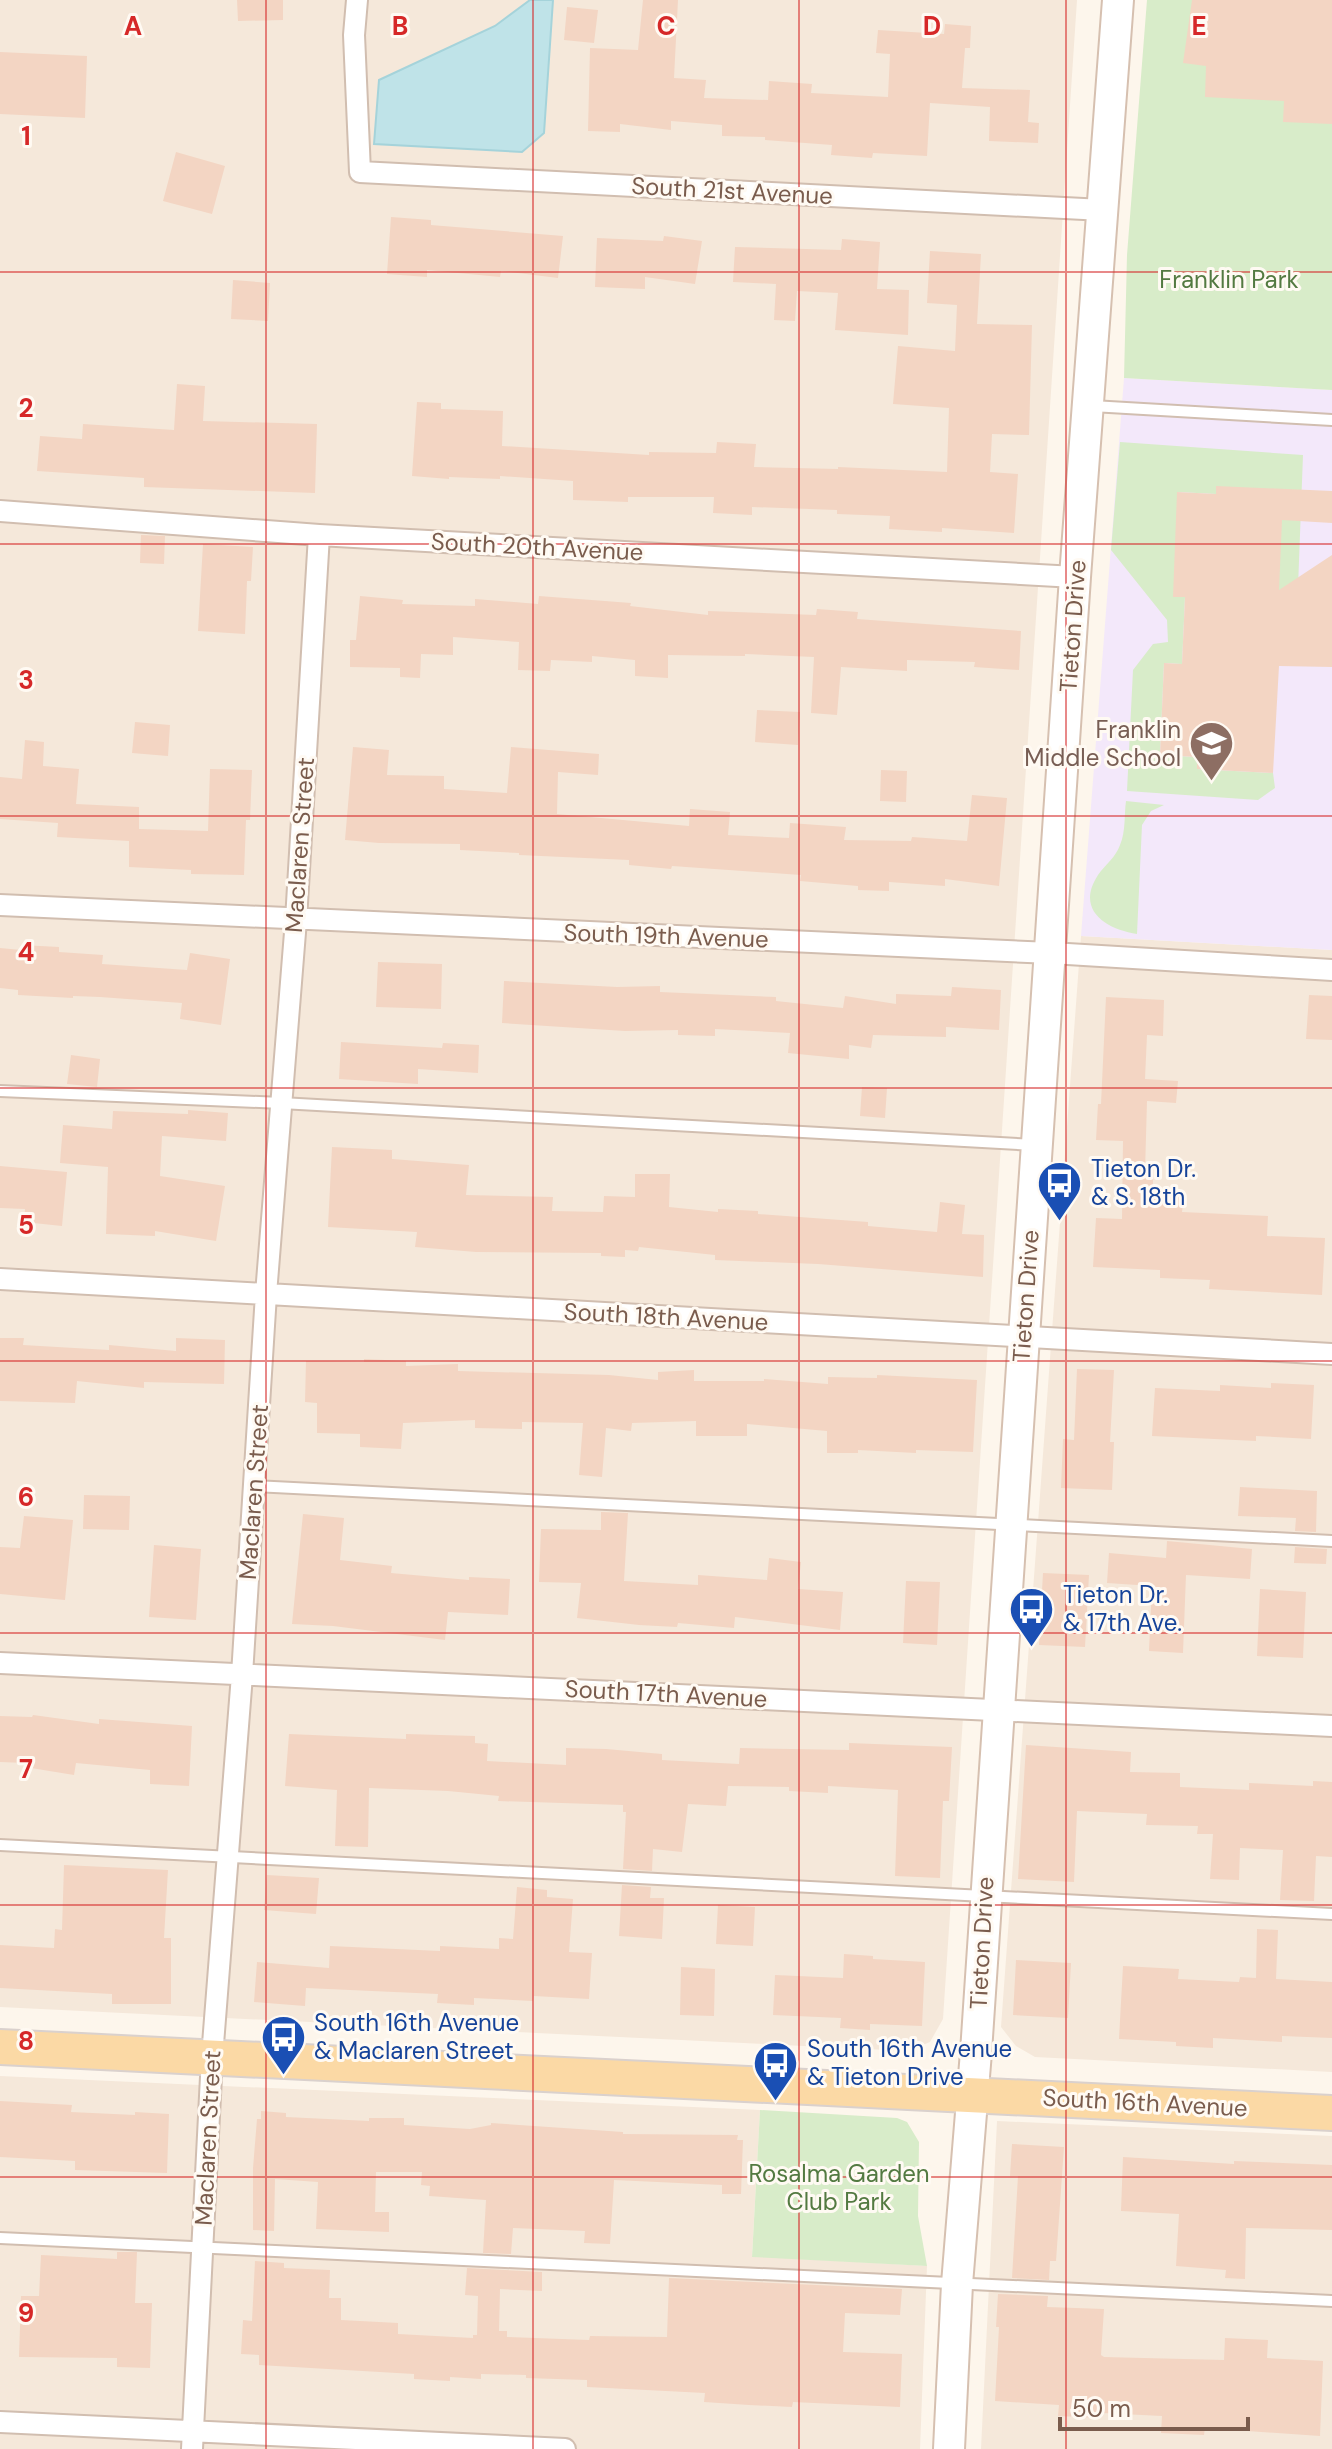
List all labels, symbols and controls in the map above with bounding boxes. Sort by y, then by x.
text: A [124,9,142,43]
text: B [392,9,408,43]
text: C [656,9,676,43]
text: D [923,9,941,43]
text: E [1191,9,1207,43]
text: 1 [21,119,31,153]
street label: South 21st Avenue [631,170,834,211]
park label: Franklin Park [1159,264,1299,295]
text: 2 [18,391,34,425]
street label: South 20th Avenue [430,525,644,568]
street label: Tieton Drive [1052,559,1093,693]
text: 3 [18,663,34,697]
place label: Franklin Middle School [1024,714,1181,773]
school or university icon: Franklin Middle School [1188,720,1236,783]
street label: Maclaren Street [278,756,321,934]
street label: South 19th Avenue [563,916,769,955]
text: 4 [18,935,34,969]
place label: Tieton Dr. & S. 18th [1091,1153,1196,1212]
bus stop icon: Tieton Dr. & S. 18th [1036,1159,1084,1222]
text: 5 [18,1208,34,1242]
street label: Tieton Drive [1005,1229,1046,1363]
street label: South 18th Avenue [563,1296,769,1337]
street label: Maclaren Street [232,1403,275,1581]
text: 6 [18,1480,34,1514]
place label: Tieton Dr. & 17th Ave. [1063,1579,1182,1638]
bus stop icon: Tieton Dr. & 17th Ave. [1008,1585,1056,1648]
street label: South 17th Avenue [564,1673,768,1714]
text: 7 [19,1752,33,1786]
street label: Tieton Drive [963,1876,1000,2010]
place label: South 16th Avenue & Maclaren Street [314,2007,519,2066]
bus stop icon: South 16th Avenue & Maclaren Street [259,2013,307,2076]
text: 8 [18,2024,34,2058]
place label: South 16th Avenue & Tieton Drive [807,2033,1012,2092]
bus stop icon: South 16th Avenue & Tieton Drive [752,2039,800,2102]
street label: Maclaren Street [187,2049,228,2226]
street label: South 16th Avenue [1042,2082,1248,2123]
park label: Rosalma Garden Club Park [748,2158,930,2217]
text: 9 [18,2296,34,2330]
scale bar [1060,2381,1248,2431]
text: 50 m [1072,2393,1131,2424]

